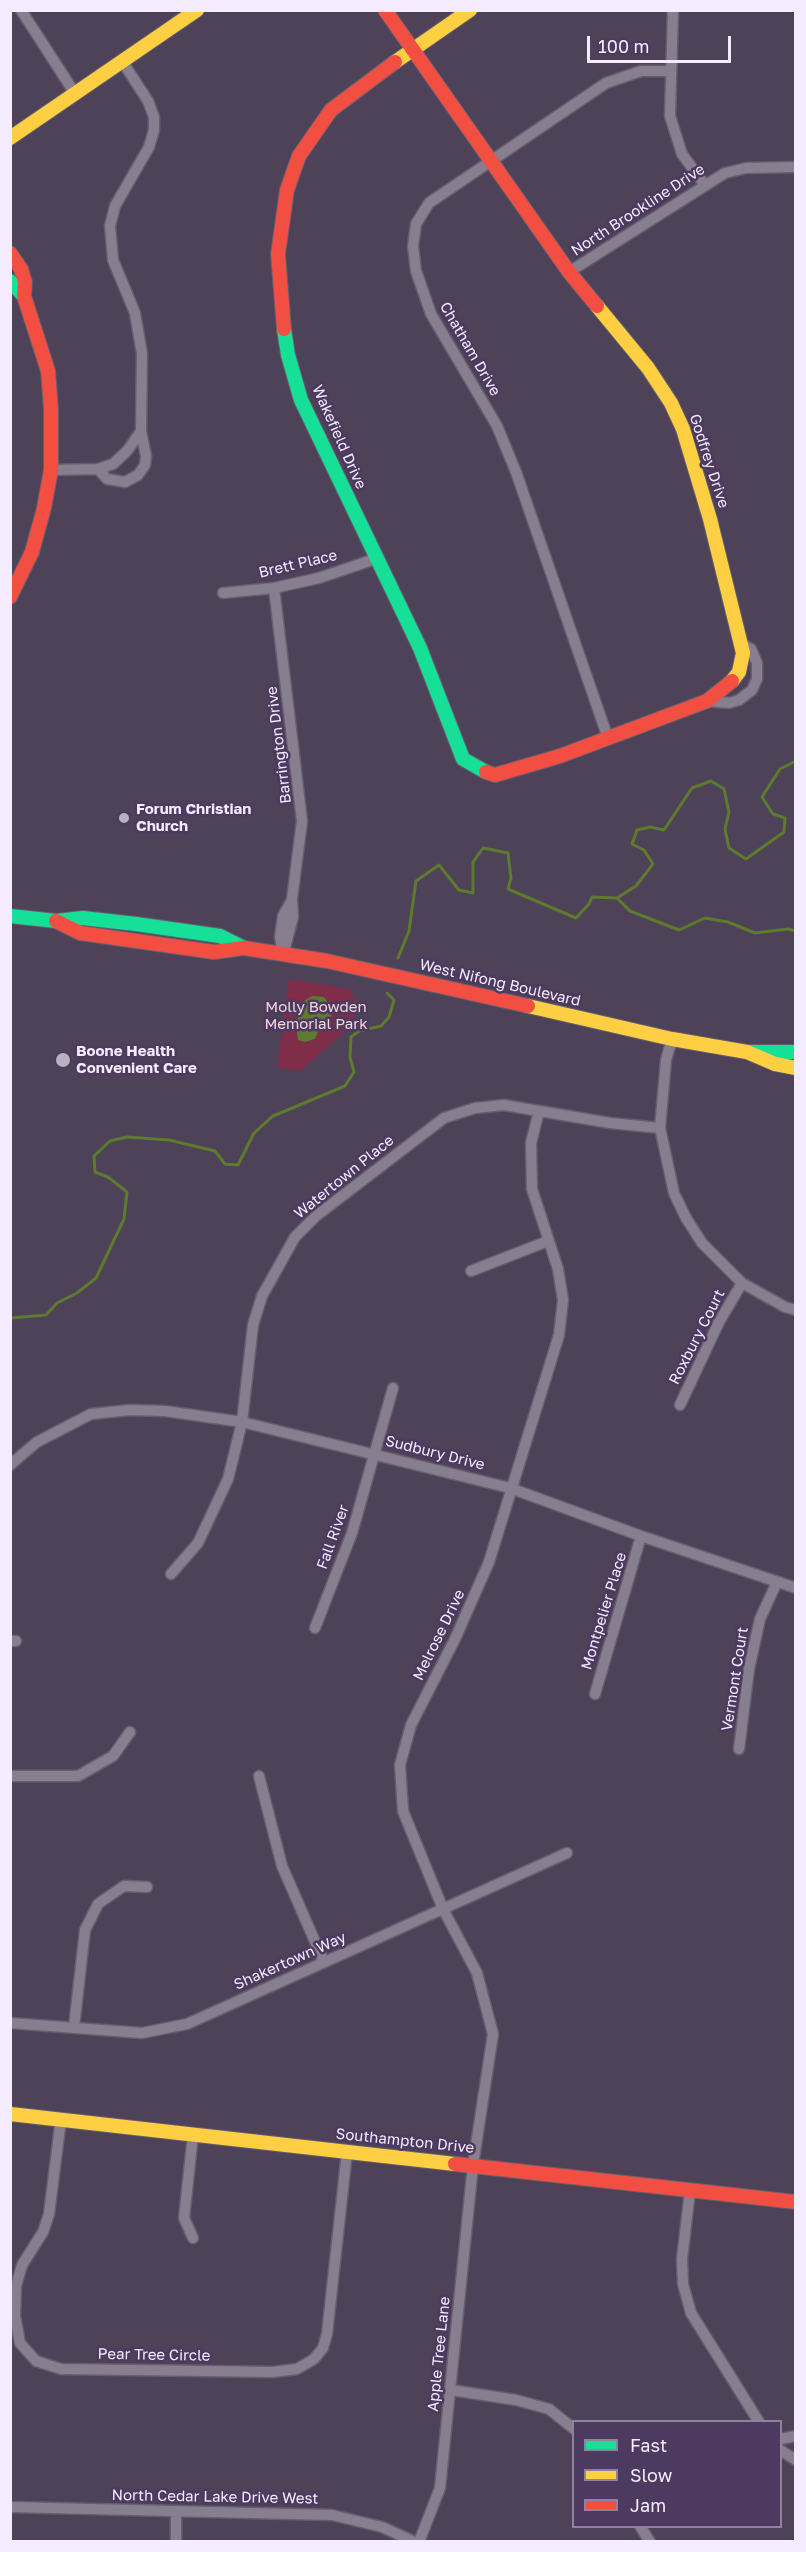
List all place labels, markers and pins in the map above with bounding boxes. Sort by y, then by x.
place label: Forum Christian Church [136,800,251,835]
marker: Forum Christian Church [117,811,131,825]
place label: Boone Health Convenient Care [76,1042,197,1077]
marker: Boone Health Convenient Care [54,1051,72,1069]

